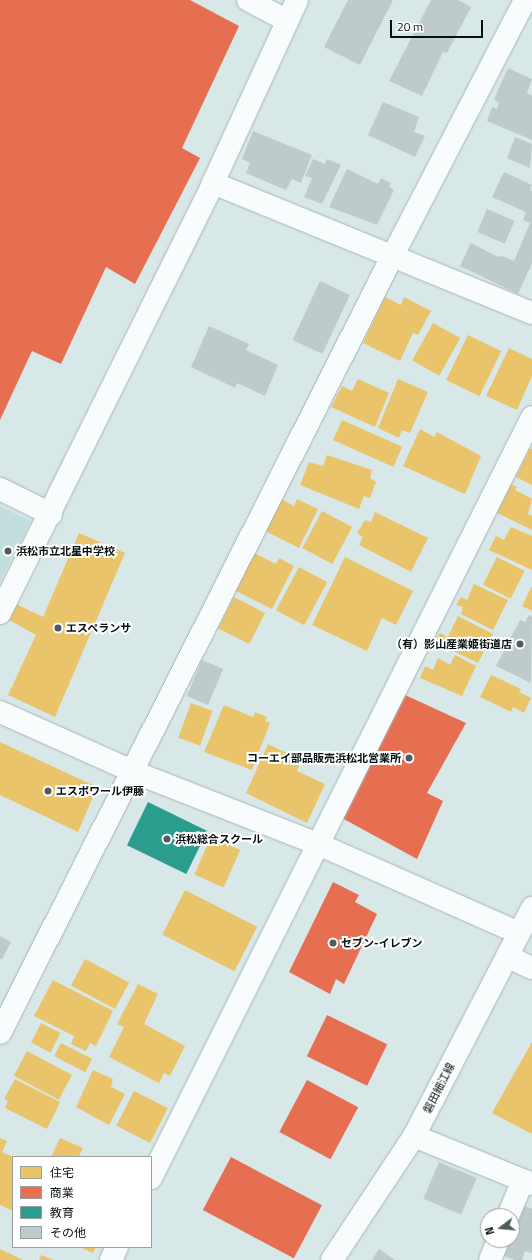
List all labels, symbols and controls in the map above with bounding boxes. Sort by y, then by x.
scale bar [392,12,485,38]
text: 20 m [397,17,423,36]
place label: 浜松市立北星中学校 [16,544,115,558]
marker: 浜松市立北星中学校 [3,546,13,556]
place label: エスペランサ [66,621,132,635]
marker: エスペランサ [53,623,63,633]
place label: （有）影山産業姫街道店 [391,637,512,651]
marker: （有）影山産業姫街道店 [515,639,525,649]
place label: コーエイ部品販売浜松北営業所 [247,751,401,765]
marker: コーエイ部品販売浜松北営業所 [404,753,414,763]
place label: エスポワール伊藤 [56,784,144,798]
marker: エスポワール伊藤 [43,786,53,796]
place label: 浜松総合スクール [175,832,263,846]
marker: 浜松総合スクール [162,834,172,844]
place label: セブン-イレブン [341,936,422,950]
marker: セブン-イレブン [328,938,338,948]
street label: 磐田細江線 [421,1061,457,1115]
legend [12,1156,152,1248]
text: 住宅 [50,1163,74,1182]
text: 商業 [50,1183,74,1202]
text: 教育 [50,1203,74,1222]
north arrow [480,1208,520,1248]
text: その他 [50,1223,86,1242]
text: N [481,1225,498,1237]

